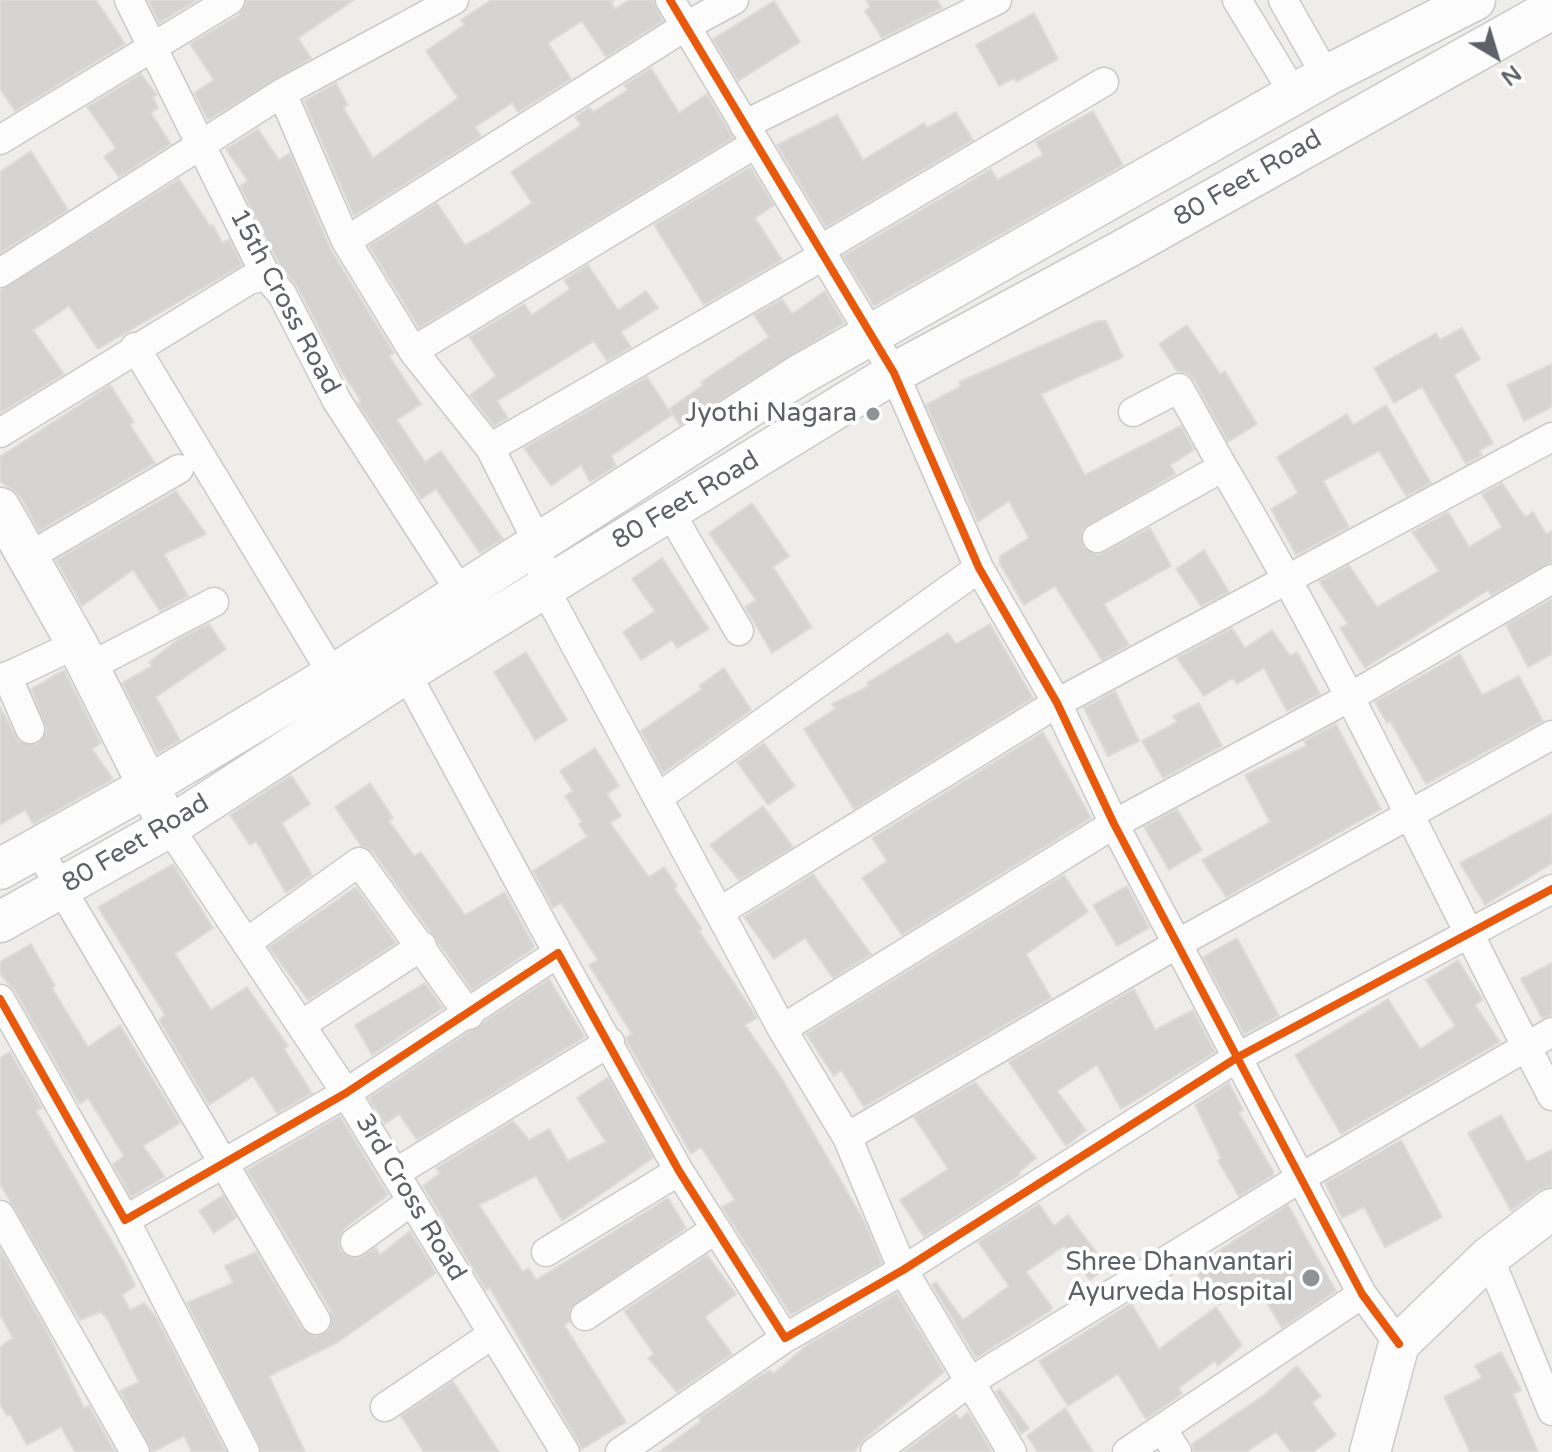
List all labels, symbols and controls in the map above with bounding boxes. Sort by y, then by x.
north arrow [1456,16,1536,96]
text: N [1496,59,1526,91]
street label: 80 Feet Road [1168,124,1328,234]
street label: 15th Cross Road [222,204,346,400]
place label: Jyothi Nagara [685,398,857,430]
marker: Jyothi Nagara [864,405,882,423]
street label: 80 Feet Road [607,445,765,557]
street label: 80 Feet Road [57,788,215,900]
street label: 3rd Cross Road [348,1109,472,1287]
place label: Shree Dhanvantari Ayurveda Hospital [1066,1247,1293,1308]
marker: Shree Dhanvantari Ayurveda Hospital [1300,1267,1322,1289]

